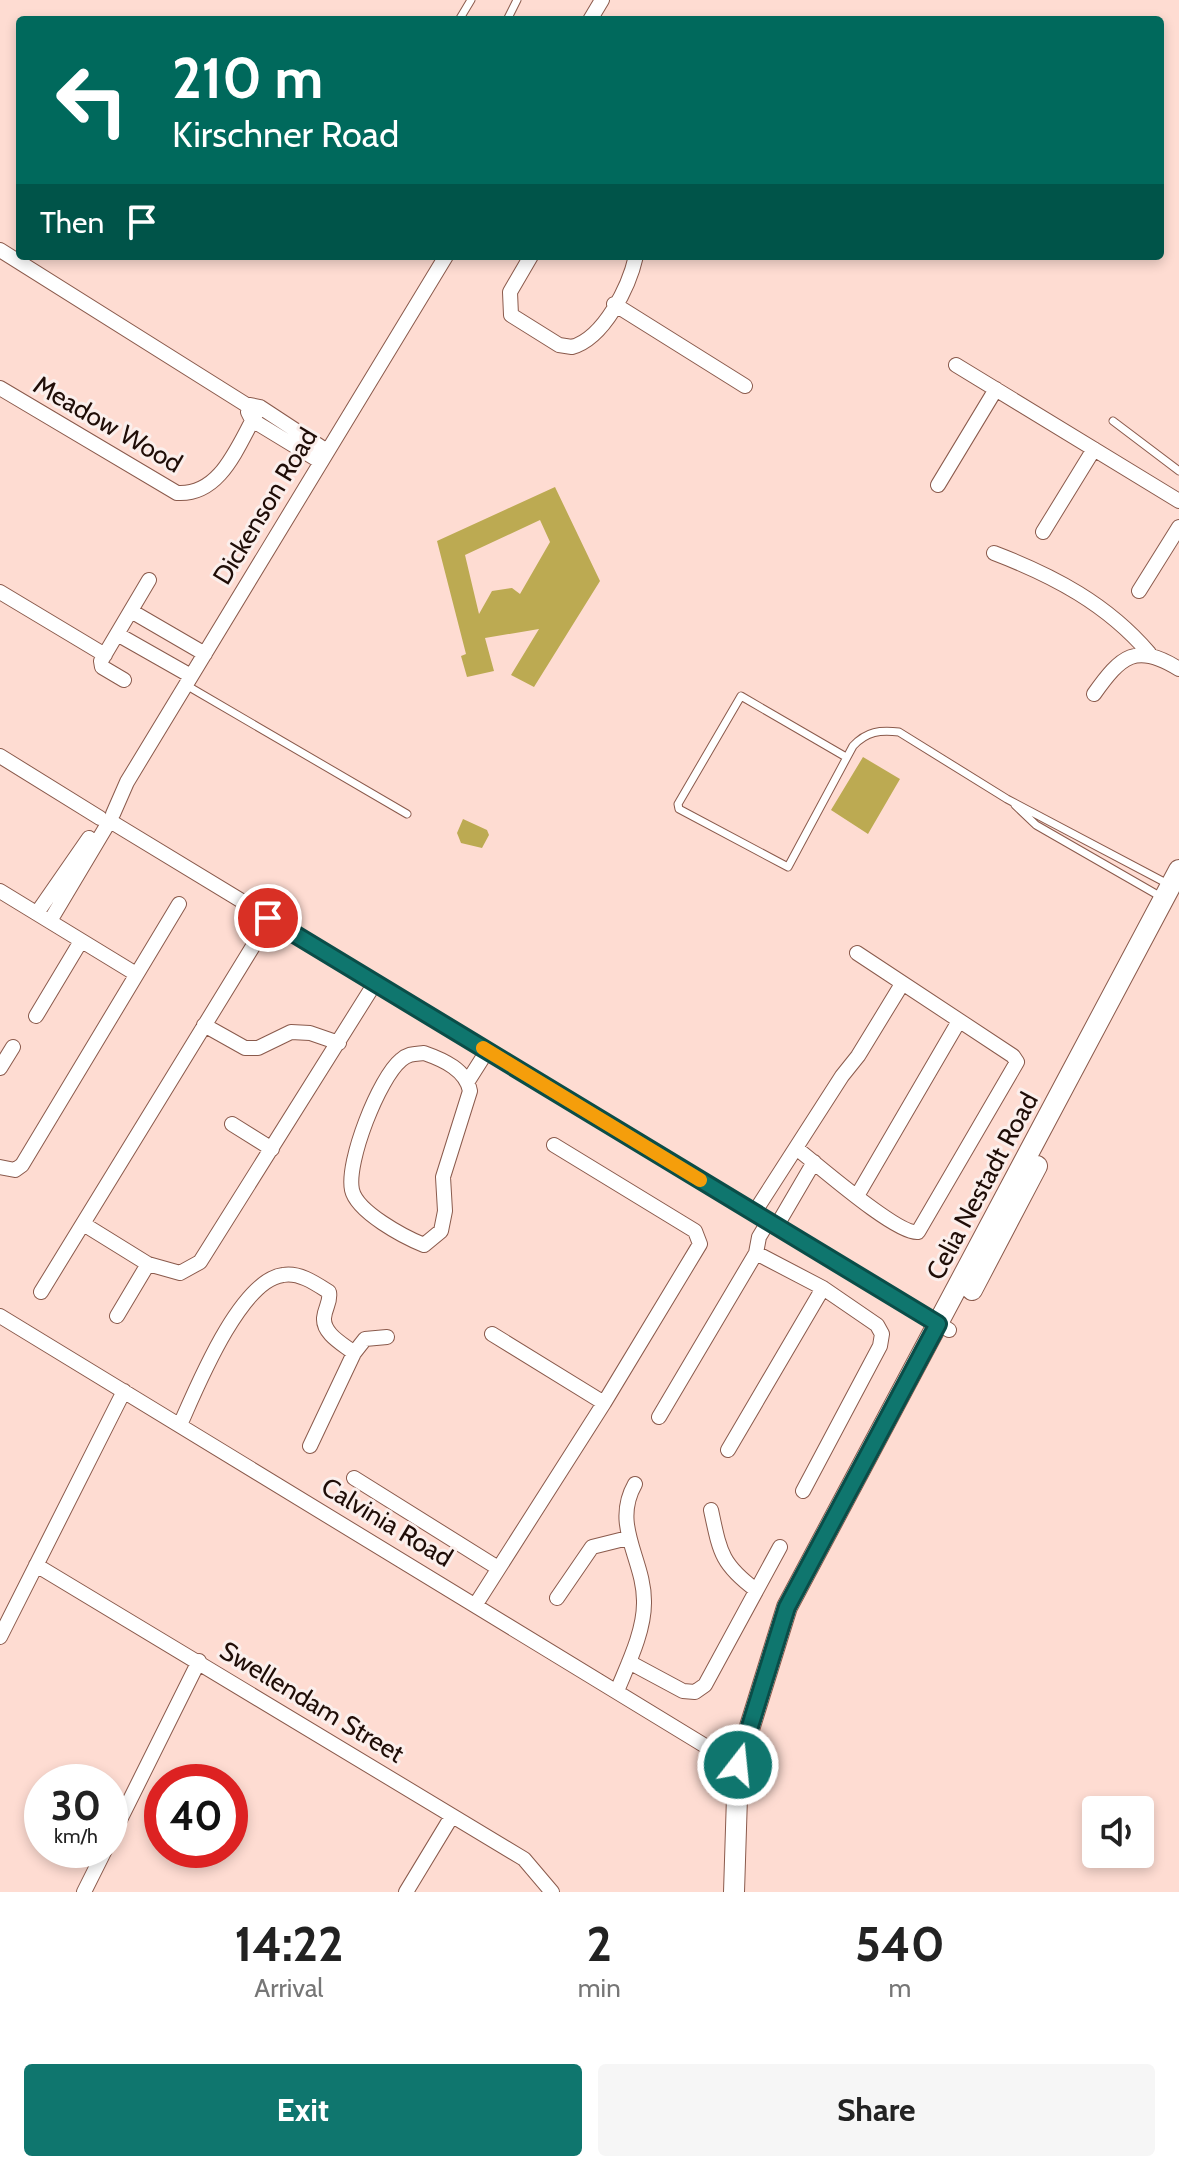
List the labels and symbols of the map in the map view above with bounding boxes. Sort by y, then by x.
street label: Meadow Wood [28,369,188,479]
street label: Dickenson Road [206,422,324,590]
pin [234,884,302,952]
street label: Celia Nestadt Road [919,1087,1045,1285]
street label: Calvinia Road [316,1470,458,1574]
street label: Swellendam Street [214,1634,410,1770]
position arrow [696,1723,780,1807]
speed limit sign: 40 [144,1764,248,1868]

